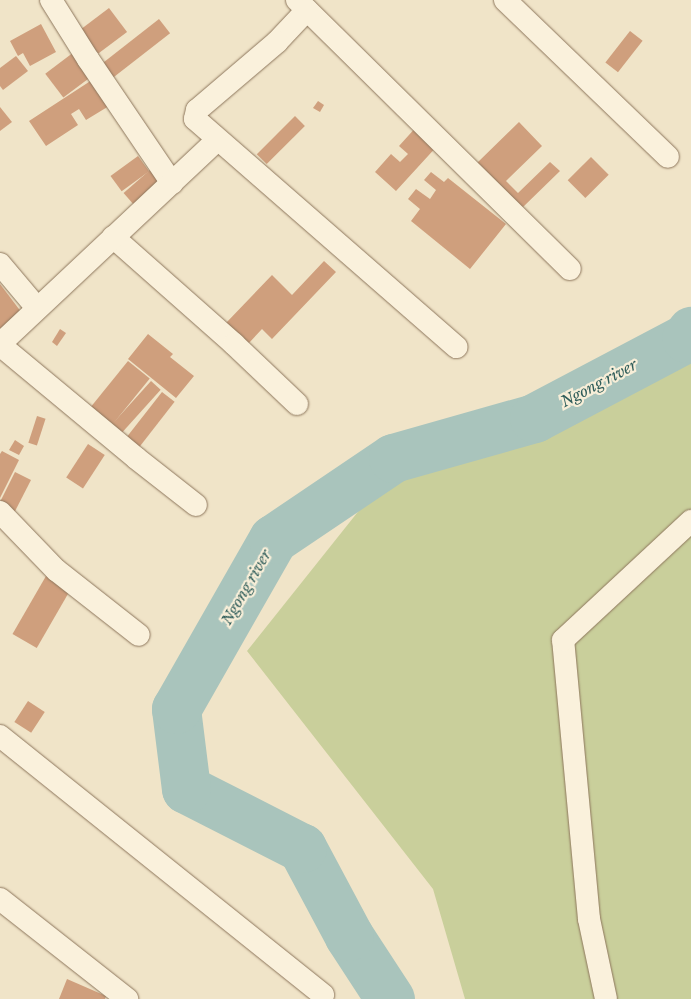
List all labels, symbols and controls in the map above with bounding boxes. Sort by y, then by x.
water label: Ngong river [558,355,640,411]
water label: Ngong river [217,546,275,628]

